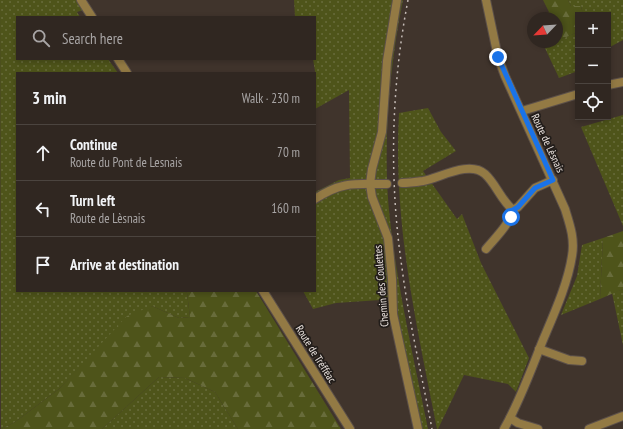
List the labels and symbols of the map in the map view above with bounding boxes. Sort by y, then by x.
north arrow [527,12,563,48]
route end [489,48,507,66]
street label: Route de Lèsnais [528,111,568,175]
route start [502,208,520,226]
street label: Chemin des Coulettes [370,244,392,327]
street label: Route de Tréfféac [293,323,339,386]

